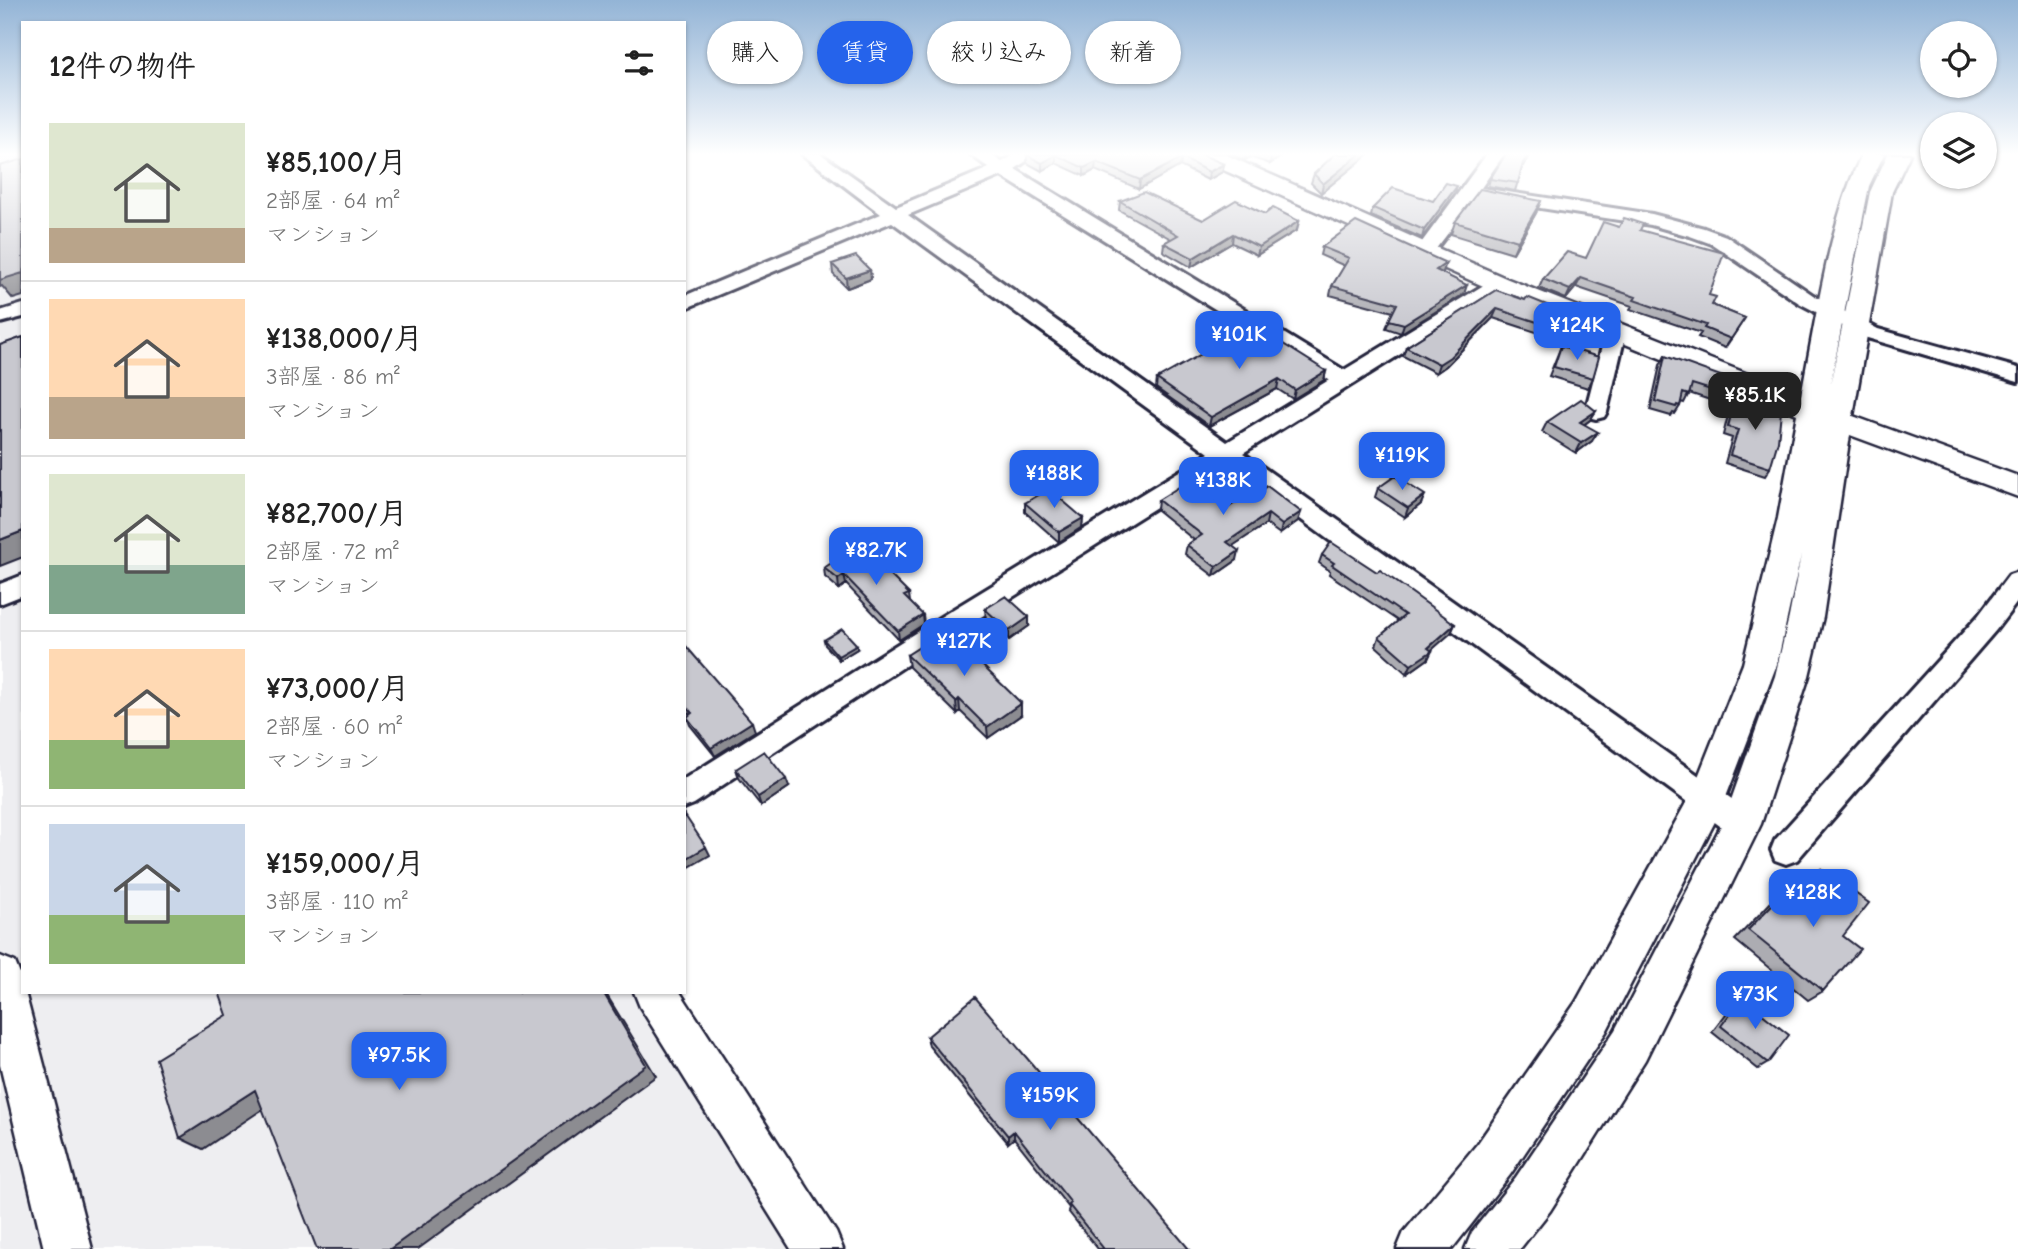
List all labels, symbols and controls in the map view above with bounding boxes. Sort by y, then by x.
chip: 購入 [707,21,803,84]
chip: 賃貸 [817,21,913,84]
chip: 絞り込み [927,21,1071,84]
chip: 新着 [1085,21,1181,84]
map controls [1920,21,1997,189]
button: locate [1920,21,1997,98]
icon: filters [620,44,658,82]
text: 12件の物件 [49,49,196,84]
button: layers [1920,112,1997,189]
text: ¥85,100/月 [266,145,407,180]
icon: home [105,151,189,235]
text: 2部屋 · 64 m² [266,187,399,214]
text: マンション [266,221,380,248]
pin: ¥124K [1528,302,1626,362]
text: ¥124K [1550,311,1604,338]
pin: ¥101K [1190,312,1288,371]
text: ¥101K [1211,320,1267,347]
text: ¥138,000/月 [266,321,423,356]
icon: home [105,327,189,411]
text: 3部屋 · 86 m² [266,363,400,390]
pin: ¥85.1K [1698,372,1812,432]
text: ¥85.1K [1724,381,1786,408]
text: マンション [266,397,380,424]
pin: ¥119K [1353,433,1451,492]
text: ¥119K [1375,441,1429,468]
pin: ¥188K [1005,450,1103,510]
pin: ¥138K [1174,458,1272,517]
text: ¥188K [1026,459,1082,486]
text: ¥138K [1195,466,1251,493]
text: ¥82,700/月 [266,496,408,531]
icon: home [105,502,189,586]
pin: ¥82.7K [819,528,933,587]
text: ¥82.7K [845,536,907,563]
text: 2部屋 · 72 m² [266,538,399,565]
text: マンション [266,572,380,599]
pin: ¥127K [915,618,1013,678]
text: ¥127K [937,627,991,654]
text: ¥73,000/月 [266,671,409,706]
icon: home [105,677,189,761]
text: 2部屋 · 60 m² [266,713,402,740]
text: マンション [266,747,380,774]
text: ¥159,000/月 [266,846,425,881]
icon: home [105,852,189,936]
pin: ¥128K [1764,870,1862,929]
text: ¥128K [1785,878,1841,905]
text: 3部屋 · 110 m² [266,888,408,915]
text: マンション [266,922,380,949]
pin: ¥73K [1714,972,1796,1031]
text: ¥73K [1732,980,1778,1007]
pin: ¥97.5K [342,1032,456,1092]
text: ¥97.5K [367,1041,431,1068]
pin: ¥159K [1001,1072,1099,1132]
text: ¥159K [1021,1081,1079,1108]

